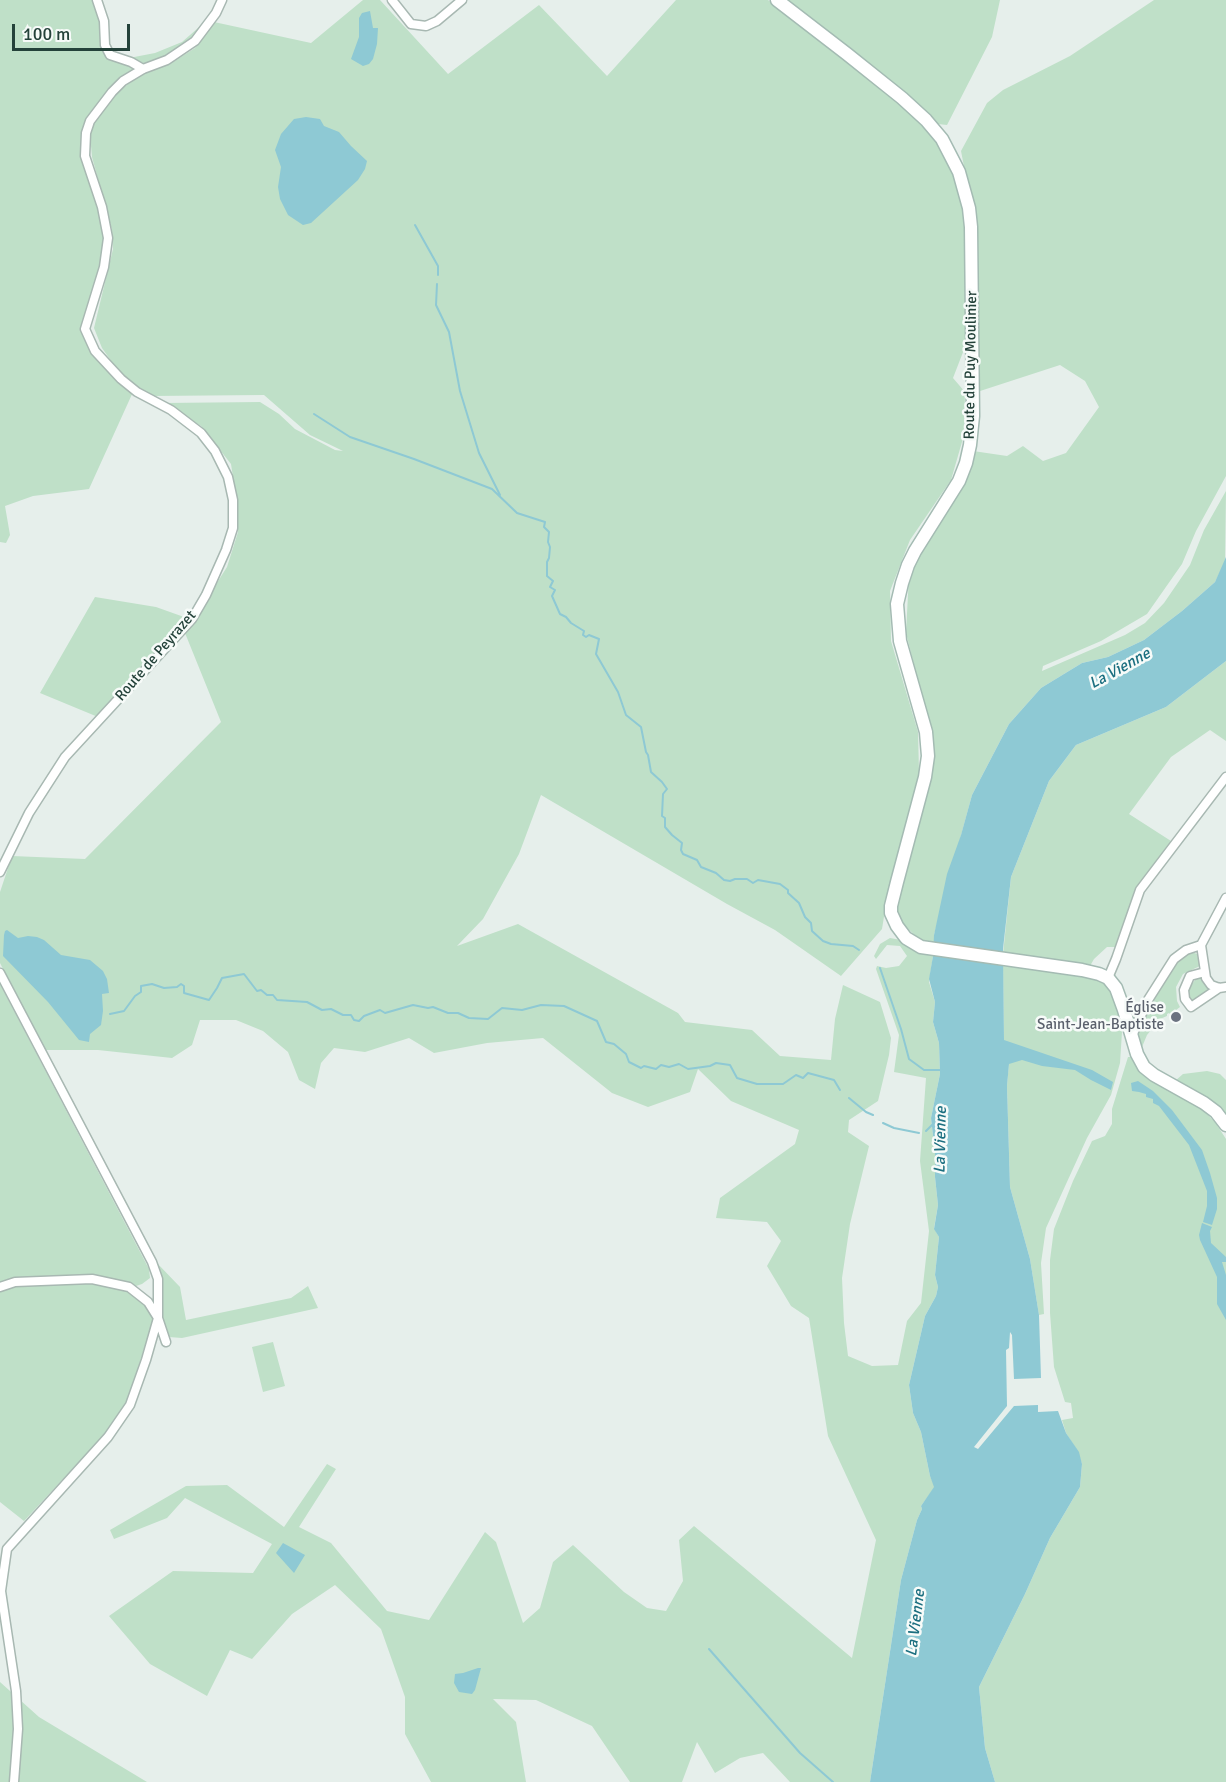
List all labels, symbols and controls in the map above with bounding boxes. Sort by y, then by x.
scale bar [15,12,134,50]
text: 100 m [23,23,70,45]
street label: Route du Puy Moulinier [961,290,981,440]
street label: Route de Peyrazet [112,607,200,705]
water label: La Vienne [1086,644,1154,694]
place label: Église Saint-Jean-Baptiste [1037,999,1164,1034]
marker: Église Saint-Jean-Baptiste [1169,1010,1183,1024]
water label: La Vienne [931,1106,951,1174]
water label: La Vienne [902,1589,930,1657]

